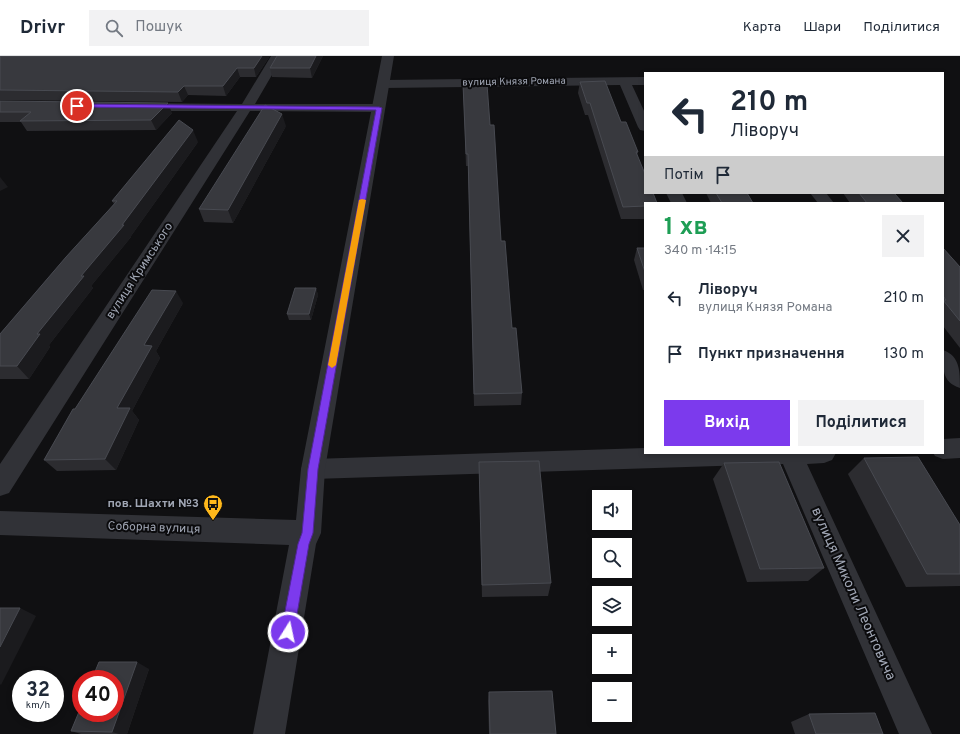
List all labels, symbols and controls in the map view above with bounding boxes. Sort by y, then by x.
search box [89,10,369,46]
text: Drivr [20,16,65,40]
icon: search [103,17,125,39]
text: Пошук [135,18,183,37]
text: Карта [743,19,781,36]
text: Шари [803,19,841,36]
text: Поділитися [863,19,940,36]
street label: вулиця Князя Романа [462,75,566,89]
text: 210 m [730,85,808,121]
icon: left [664,88,716,140]
pin [60,89,94,123]
icon: arrive [66,95,88,117]
text: Ліворуч [730,120,799,143]
icon: arrive [712,164,734,186]
text: Потім [664,166,704,185]
text: 1 хв [664,213,708,243]
button: close [882,215,924,257]
street label: вулиця Кримського [103,219,177,322]
text: 340 m · 14:15 [664,243,737,259]
text: Ліворуч [698,281,758,300]
icon: left [664,287,686,309]
text: 210 m [883,289,924,308]
text: вулиця Князя Романа [698,300,832,316]
icon: arrive [664,343,686,365]
text: Пункт призначення [698,345,845,364]
text: 130 m [884,345,924,364]
button: Вихід [664,400,790,446]
button: Поділитися [798,400,924,446]
map controls [592,490,632,722]
button: sound [592,490,632,530]
bus stop icon: пов. Шахти №3 [202,493,224,521]
place label: пов. Шахти №3 [107,496,199,512]
street label: вулиця Миколи Леонтовича [807,505,899,683]
street label: Соборна вулиця [107,518,201,538]
button: search [592,538,632,578]
button: layers [592,586,632,626]
position arrow [267,611,309,653]
button: + [592,634,632,674]
speed limit sign: 40 [72,670,124,722]
text: 32 [26,678,50,704]
button: − [592,682,632,722]
text: km/h [26,699,50,712]

